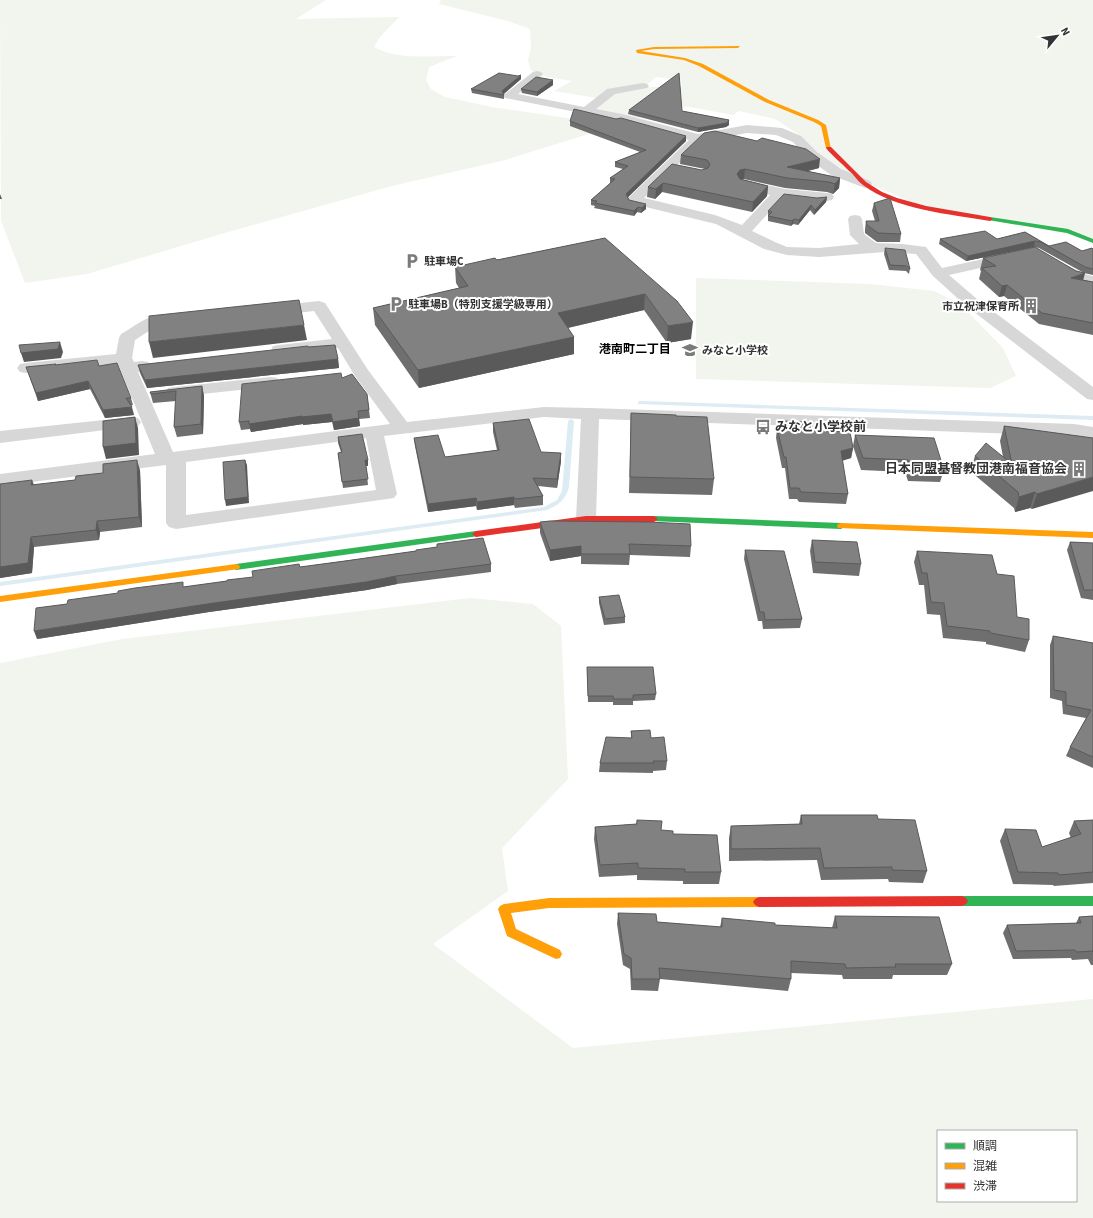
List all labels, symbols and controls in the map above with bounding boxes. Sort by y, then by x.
north arrow [1037,16,1077,56]
text: N [1057,25,1074,38]
parking icon: 駐車場C [403,252,421,270]
place label: 駐車場C [424,254,464,269]
parking icon: 駐車場B（特別支援学級専用） [387,295,405,313]
place label: 駐車場B（特別支援学級専用） [408,297,558,312]
building icon: 市立祝津保育所 [1022,297,1040,315]
place label: 市立祝津保育所 [942,299,1019,314]
district label: 港南町二丁目 [599,341,671,358]
school or university icon: みなと小学校 [681,341,699,359]
place label: みなと小学校 [702,343,768,358]
bus stop icon: みなと小学校前 [754,418,772,436]
place label: みなと小学校前 [775,418,866,436]
place label: 日本同盟基督教団港南福音協会 [885,460,1067,478]
building icon: 日本同盟基督教団港南福音協会 [1070,460,1088,478]
legend [937,1130,1077,1202]
text: 順調 [973,1138,997,1155]
text: 混雑 [973,1158,997,1175]
text: 渋滞 [973,1178,997,1195]

